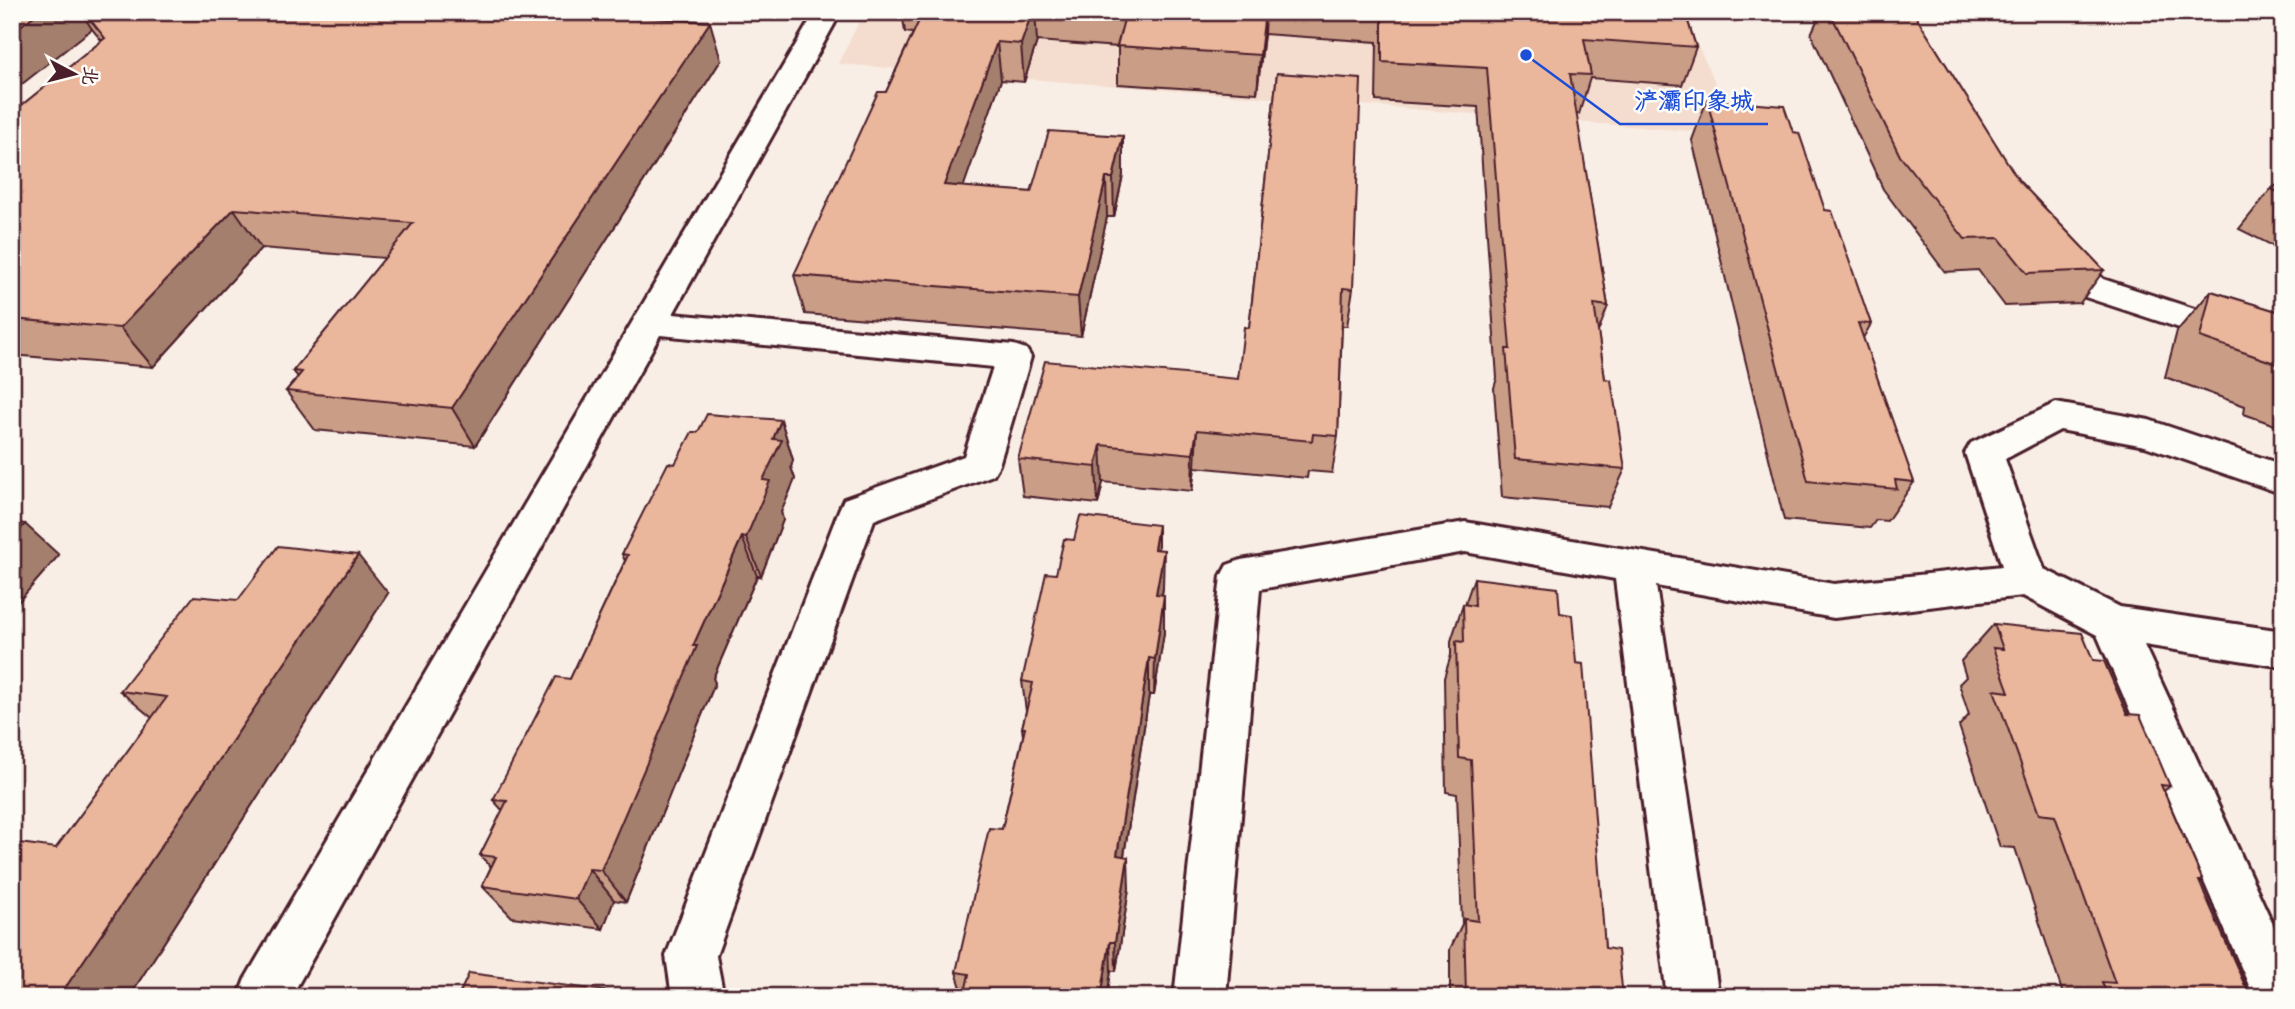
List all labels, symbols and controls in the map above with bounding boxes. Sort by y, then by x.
north arrow [38,38,108,108]
text: 北 [77,65,105,87]
callout: 浐灞印象城 [1620,79,1768,124]
text: 浐灞印象城 [1634,84,1754,116]

